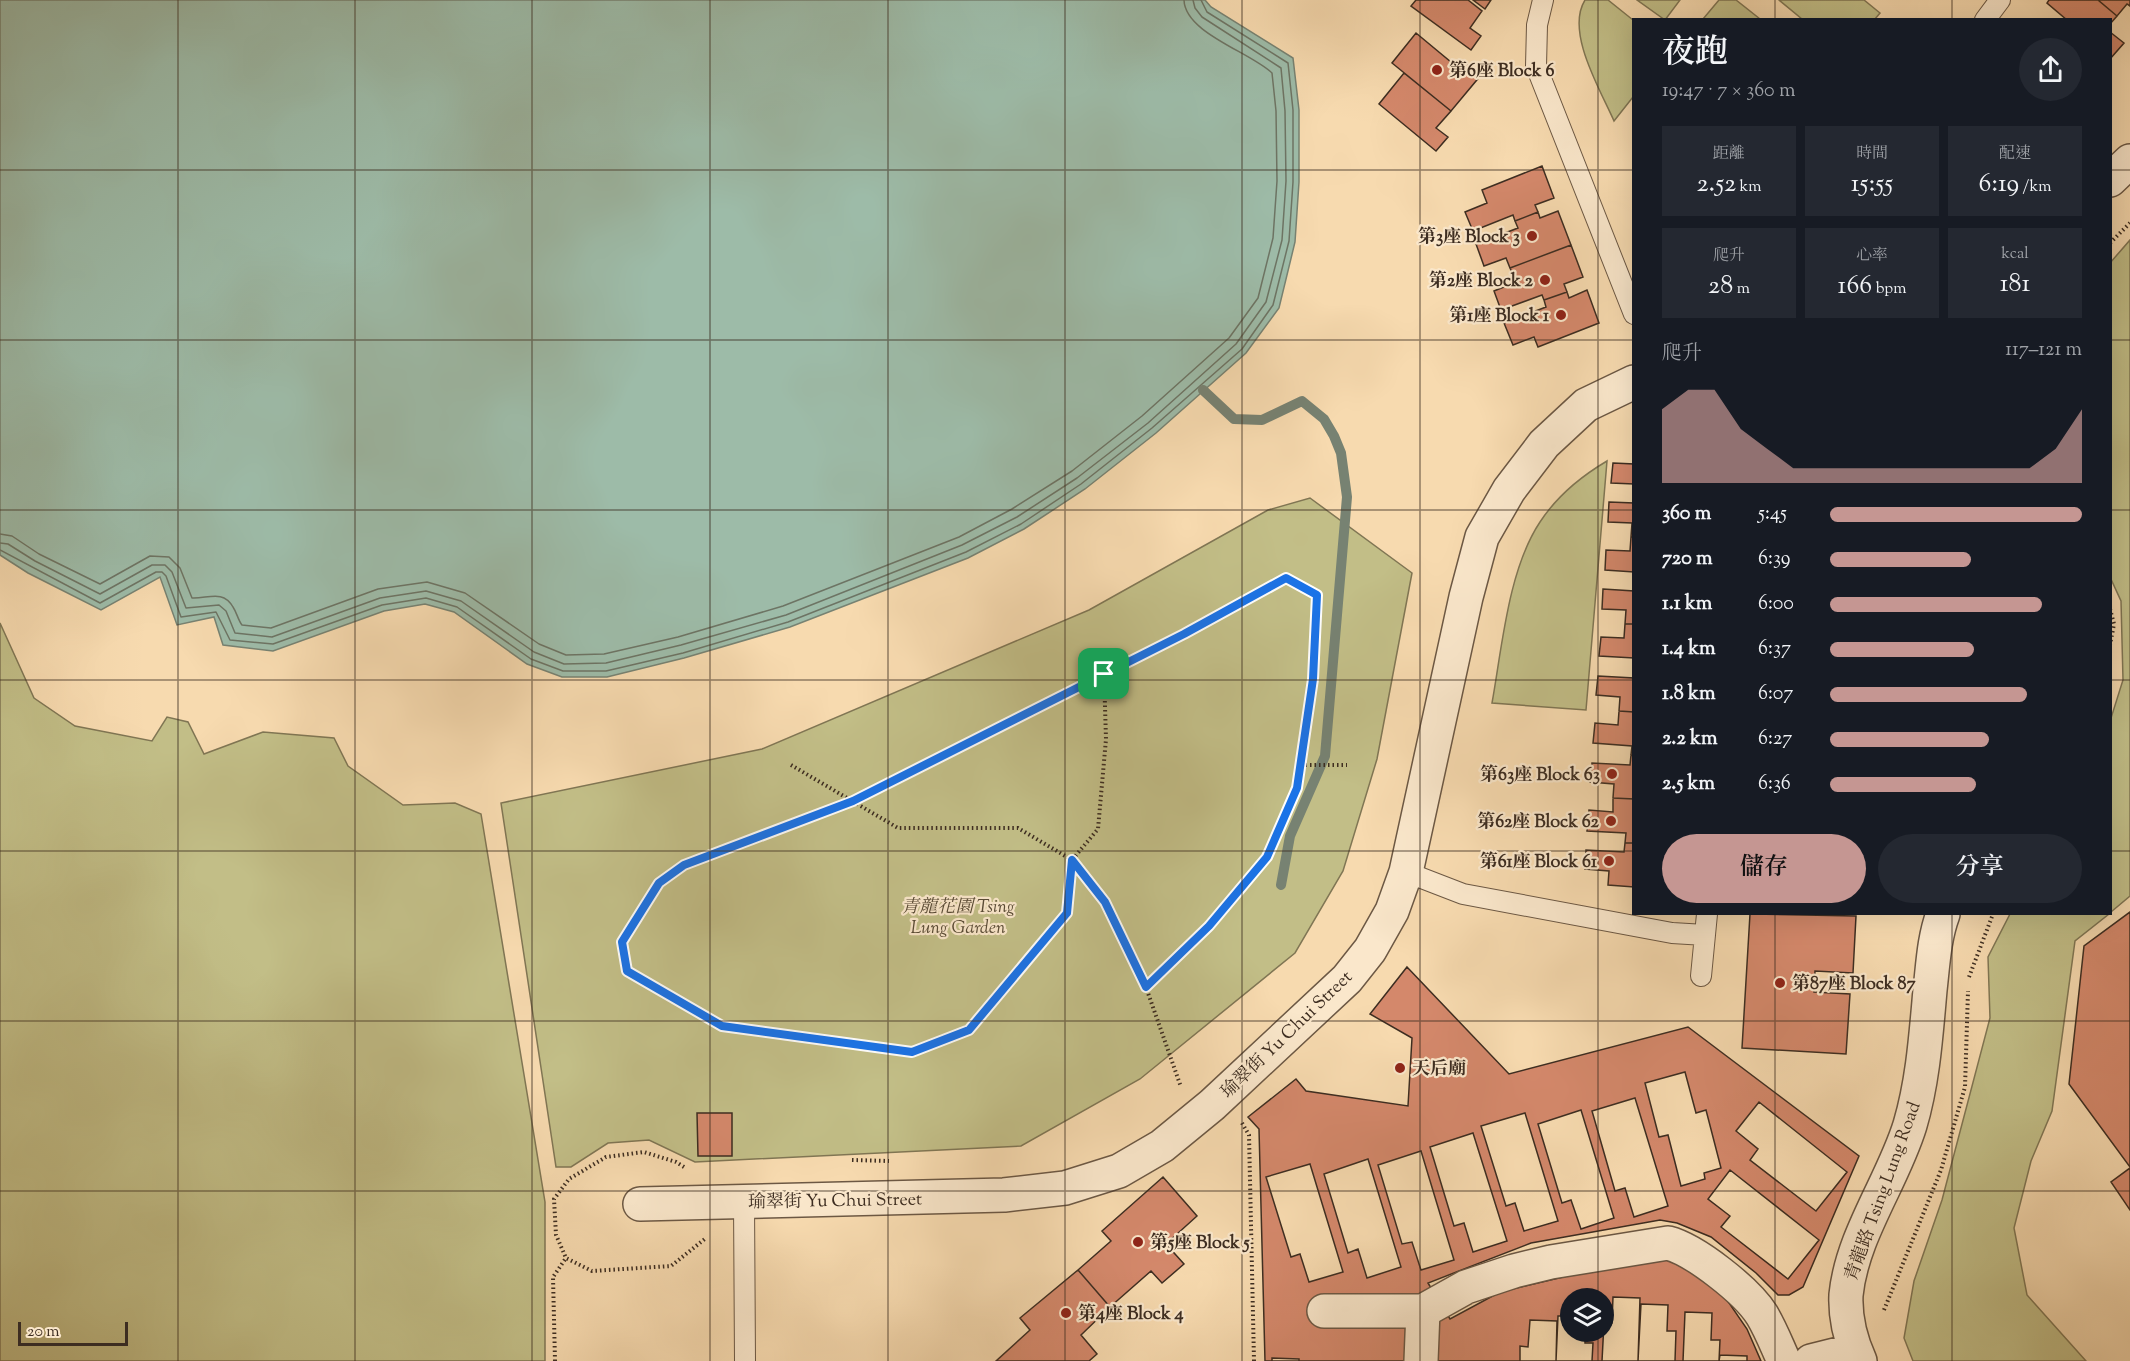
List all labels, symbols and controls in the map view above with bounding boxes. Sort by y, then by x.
text: 夜跑 [1662,30,1728,78]
button: share [2019,38,2082,101]
place label: 第6座 Block 6 [1449,59,1554,85]
marker: 第6座 Block 6 [1430,63,1444,77]
text: 19:47 · 7 × 360 m [1662,77,1795,106]
text: 距離 [1713,143,1745,166]
text: 時間 [1856,143,1888,166]
text: 配速 [1999,143,2031,166]
text: 2.52 [1696,166,1736,203]
text: 15:55 [1851,166,1893,203]
text: 6:19 [1979,166,2019,203]
text: km [1736,176,1762,199]
text: /km [2019,176,2051,199]
place label: 第3座 Block 3 [1418,225,1520,251]
marker: 第3座 Block 3 [1525,229,1539,243]
text: kcal [2001,243,2029,266]
text: 爬升 [1713,245,1745,268]
text: 心率 [1856,245,1888,268]
text: 181 [2000,266,2030,303]
text: 28 [1708,268,1733,305]
text: 166 [1838,268,1872,305]
place label: 第2座 Block 2 [1429,269,1534,295]
marker: 第2座 Block 2 [1538,273,1552,287]
text: m [1733,278,1750,301]
text: bpm [1872,278,1906,301]
place label: 第1座 Block 1 [1449,304,1550,330]
marker: 第1座 Block 1 [1554,308,1568,322]
text: 117–121 m [2005,336,2082,365]
text: 爬升 [1662,340,1702,369]
text: 360 m [1662,500,1711,529]
text: 5:45 [1758,500,1787,529]
text: 720 m [1662,545,1713,574]
text: 6:39 [1758,545,1791,574]
text: 1.1 km [1662,590,1712,619]
text: 6:00 [1758,590,1794,619]
text: 1.4 km [1662,635,1716,664]
text: 6:37 [1758,635,1791,664]
pin [1078,648,1129,699]
icon: arrive [1087,657,1120,690]
text: 1.8 km [1662,680,1716,709]
text: 6:07 [1758,680,1793,709]
text: 2.2 km [1662,725,1717,754]
text: 6:27 [1758,725,1792,754]
place label: 第63座 Block 63 [1480,763,1600,789]
marker: 第63座 Block 63 [1605,767,1619,781]
text: 2.5 km [1662,770,1715,799]
text: 6:36 [1758,770,1791,799]
place label: 第62座 Block 62 [1477,810,1600,836]
marker: 第62座 Block 62 [1604,814,1618,828]
button: 儲存 [1662,834,1866,903]
button: 分享 [1878,834,2082,903]
place label: 第61座 Block 61 [1480,850,1598,876]
marker: 第61座 Block 61 [1602,854,1616,868]
park label: 青龍花園 Tsing Lung Garden [901,895,1015,942]
street label: 瑜翠街 Yu Chui Street [1216,966,1359,1105]
place label: 第87座 Block 87 [1792,972,1916,998]
marker: 第87座 Block 87 [1773,976,1787,990]
place label: 天后廟 [1412,1057,1466,1083]
marker: 天后廟 [1393,1061,1407,1075]
street label: 青龍路 Tsing Lung Road [1839,1098,1928,1285]
street label: 瑜翠街 Yu Chui Street [748,1187,922,1217]
place label: 第5座 Block 5 [1150,1231,1251,1257]
marker: 第5座 Block 5 [1131,1235,1145,1249]
map controls [1560,1288,1614,1342]
button: layers [1560,1288,1614,1342]
place label: 第4座 Block 4 [1078,1302,1184,1328]
marker: 第4座 Block 4 [1059,1306,1073,1320]
scale bar [18,1319,128,1346]
text: 20 m [27,1321,60,1344]

